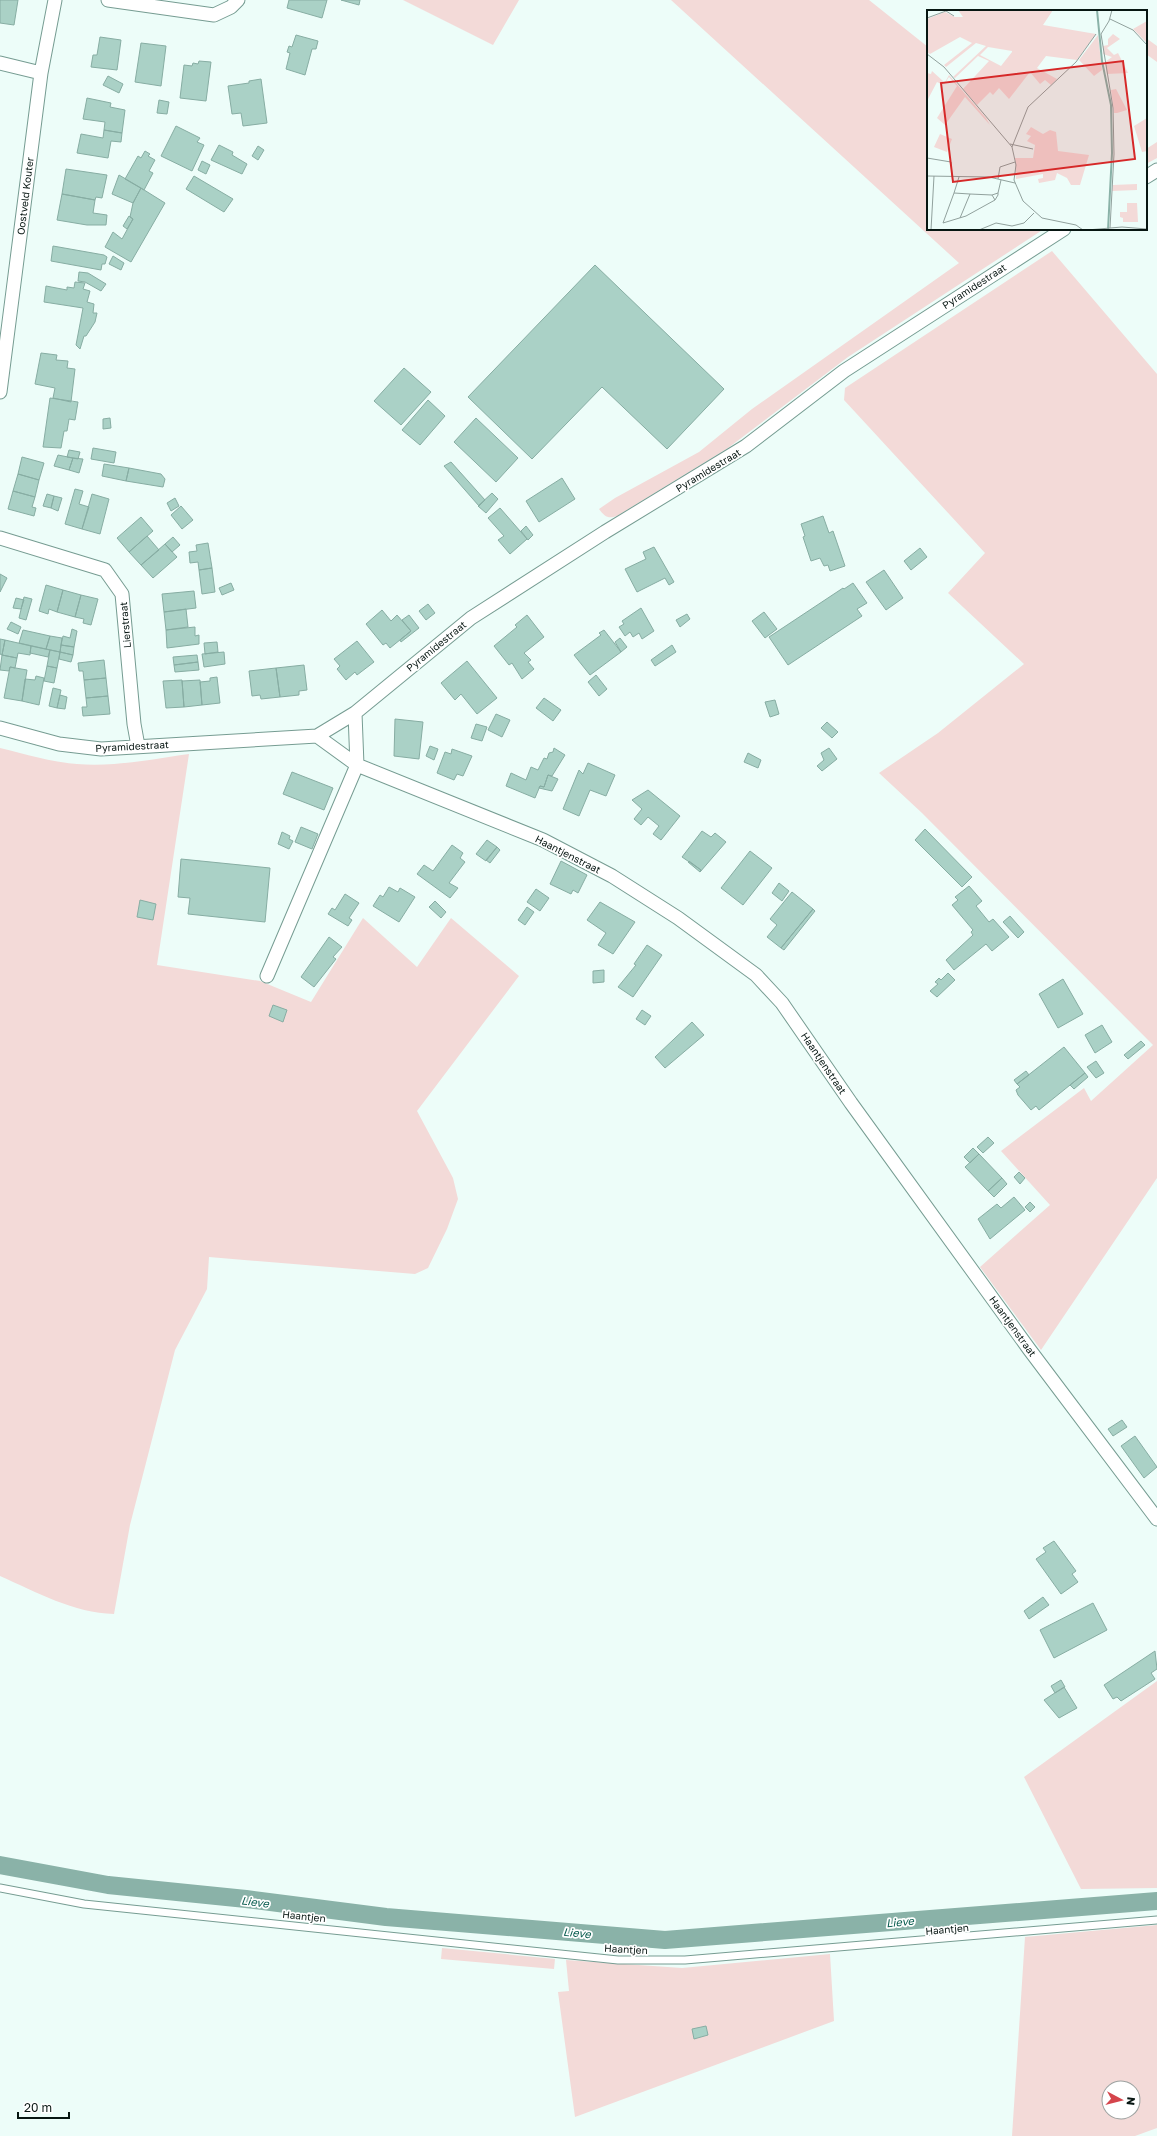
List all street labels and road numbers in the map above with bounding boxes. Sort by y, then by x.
street label: Oostveld Kouter [14,156,36,236]
street label: Pyramidestraat [940,261,1008,311]
street label: Pyramidestraat [673,446,743,494]
street label: Lierstraat [117,601,133,649]
street label: Pyramidestraat [404,618,468,674]
street label: Pyramidestraat [95,738,169,754]
street label: Haantjenstraat [533,832,603,876]
street label: Haantjenstraat [799,1030,849,1096]
street label: Haantjenstraat [987,1293,1039,1359]
street label: Haantjen [282,1908,326,1924]
street label: Haantjen [925,1921,969,1937]
street label: Haantjen [604,1942,648,1956]

